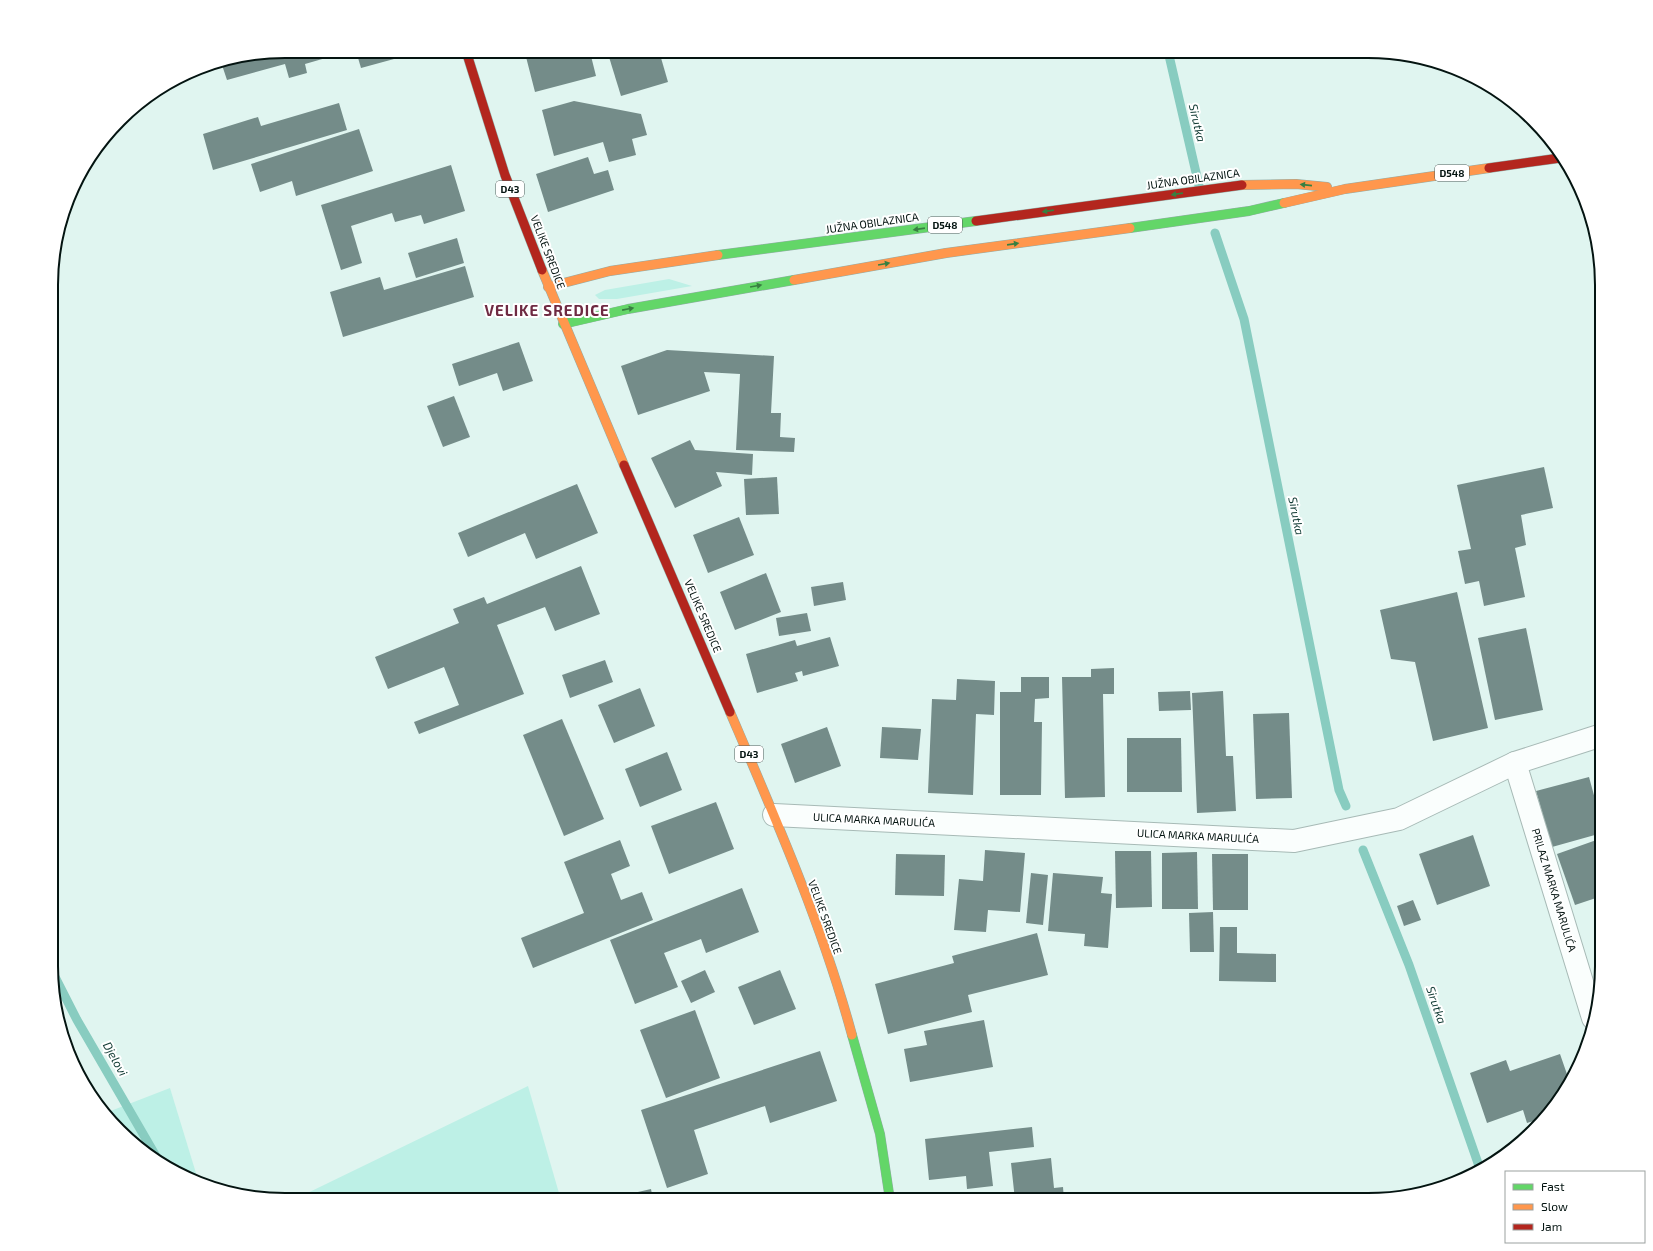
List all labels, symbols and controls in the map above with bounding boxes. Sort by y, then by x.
water label: Sirutka [1187,102,1209,143]
road number: D548 [1435,165,1469,181]
street label: JUŽNA OBILAZNICA [1146,166,1240,191]
road number: D43 [496,181,524,197]
one-way arrow [1300,181,1312,188]
one-way arrow [1170,191,1183,197]
one-way arrow [1042,208,1054,214]
street label: JUŽNA OBILAZNICA [825,210,919,235]
street label: VELIKE SREDICE [528,213,569,291]
road number: D548 [928,217,962,233]
one-way arrow [913,226,925,232]
one-way arrow [1007,241,1019,247]
one-way arrow [878,261,891,267]
one-way arrow [750,283,762,289]
district label: VELIKE SREDICE [484,301,610,319]
one-way arrow [622,305,634,311]
water label: Sirutka [1286,495,1308,536]
street label: VELIKE SREDICE [682,577,725,654]
road number: D43 [735,746,763,762]
street label: ULICA MARKA MARULIĆA [813,810,936,829]
street label: ULICA MARKA MARULIĆA [1137,826,1260,845]
street label: PRILAZ MARKA MARULIĆA [1529,827,1580,953]
street label: VELIKE SREDICE [806,878,845,956]
water label: Sirutka [1424,984,1450,1025]
water label: Djelovi [100,1039,131,1079]
legend [1505,1171,1645,1243]
text: Fast [1541,1179,1565,1193]
text: Slow [1541,1199,1568,1213]
text: Jam [1541,1219,1562,1233]

